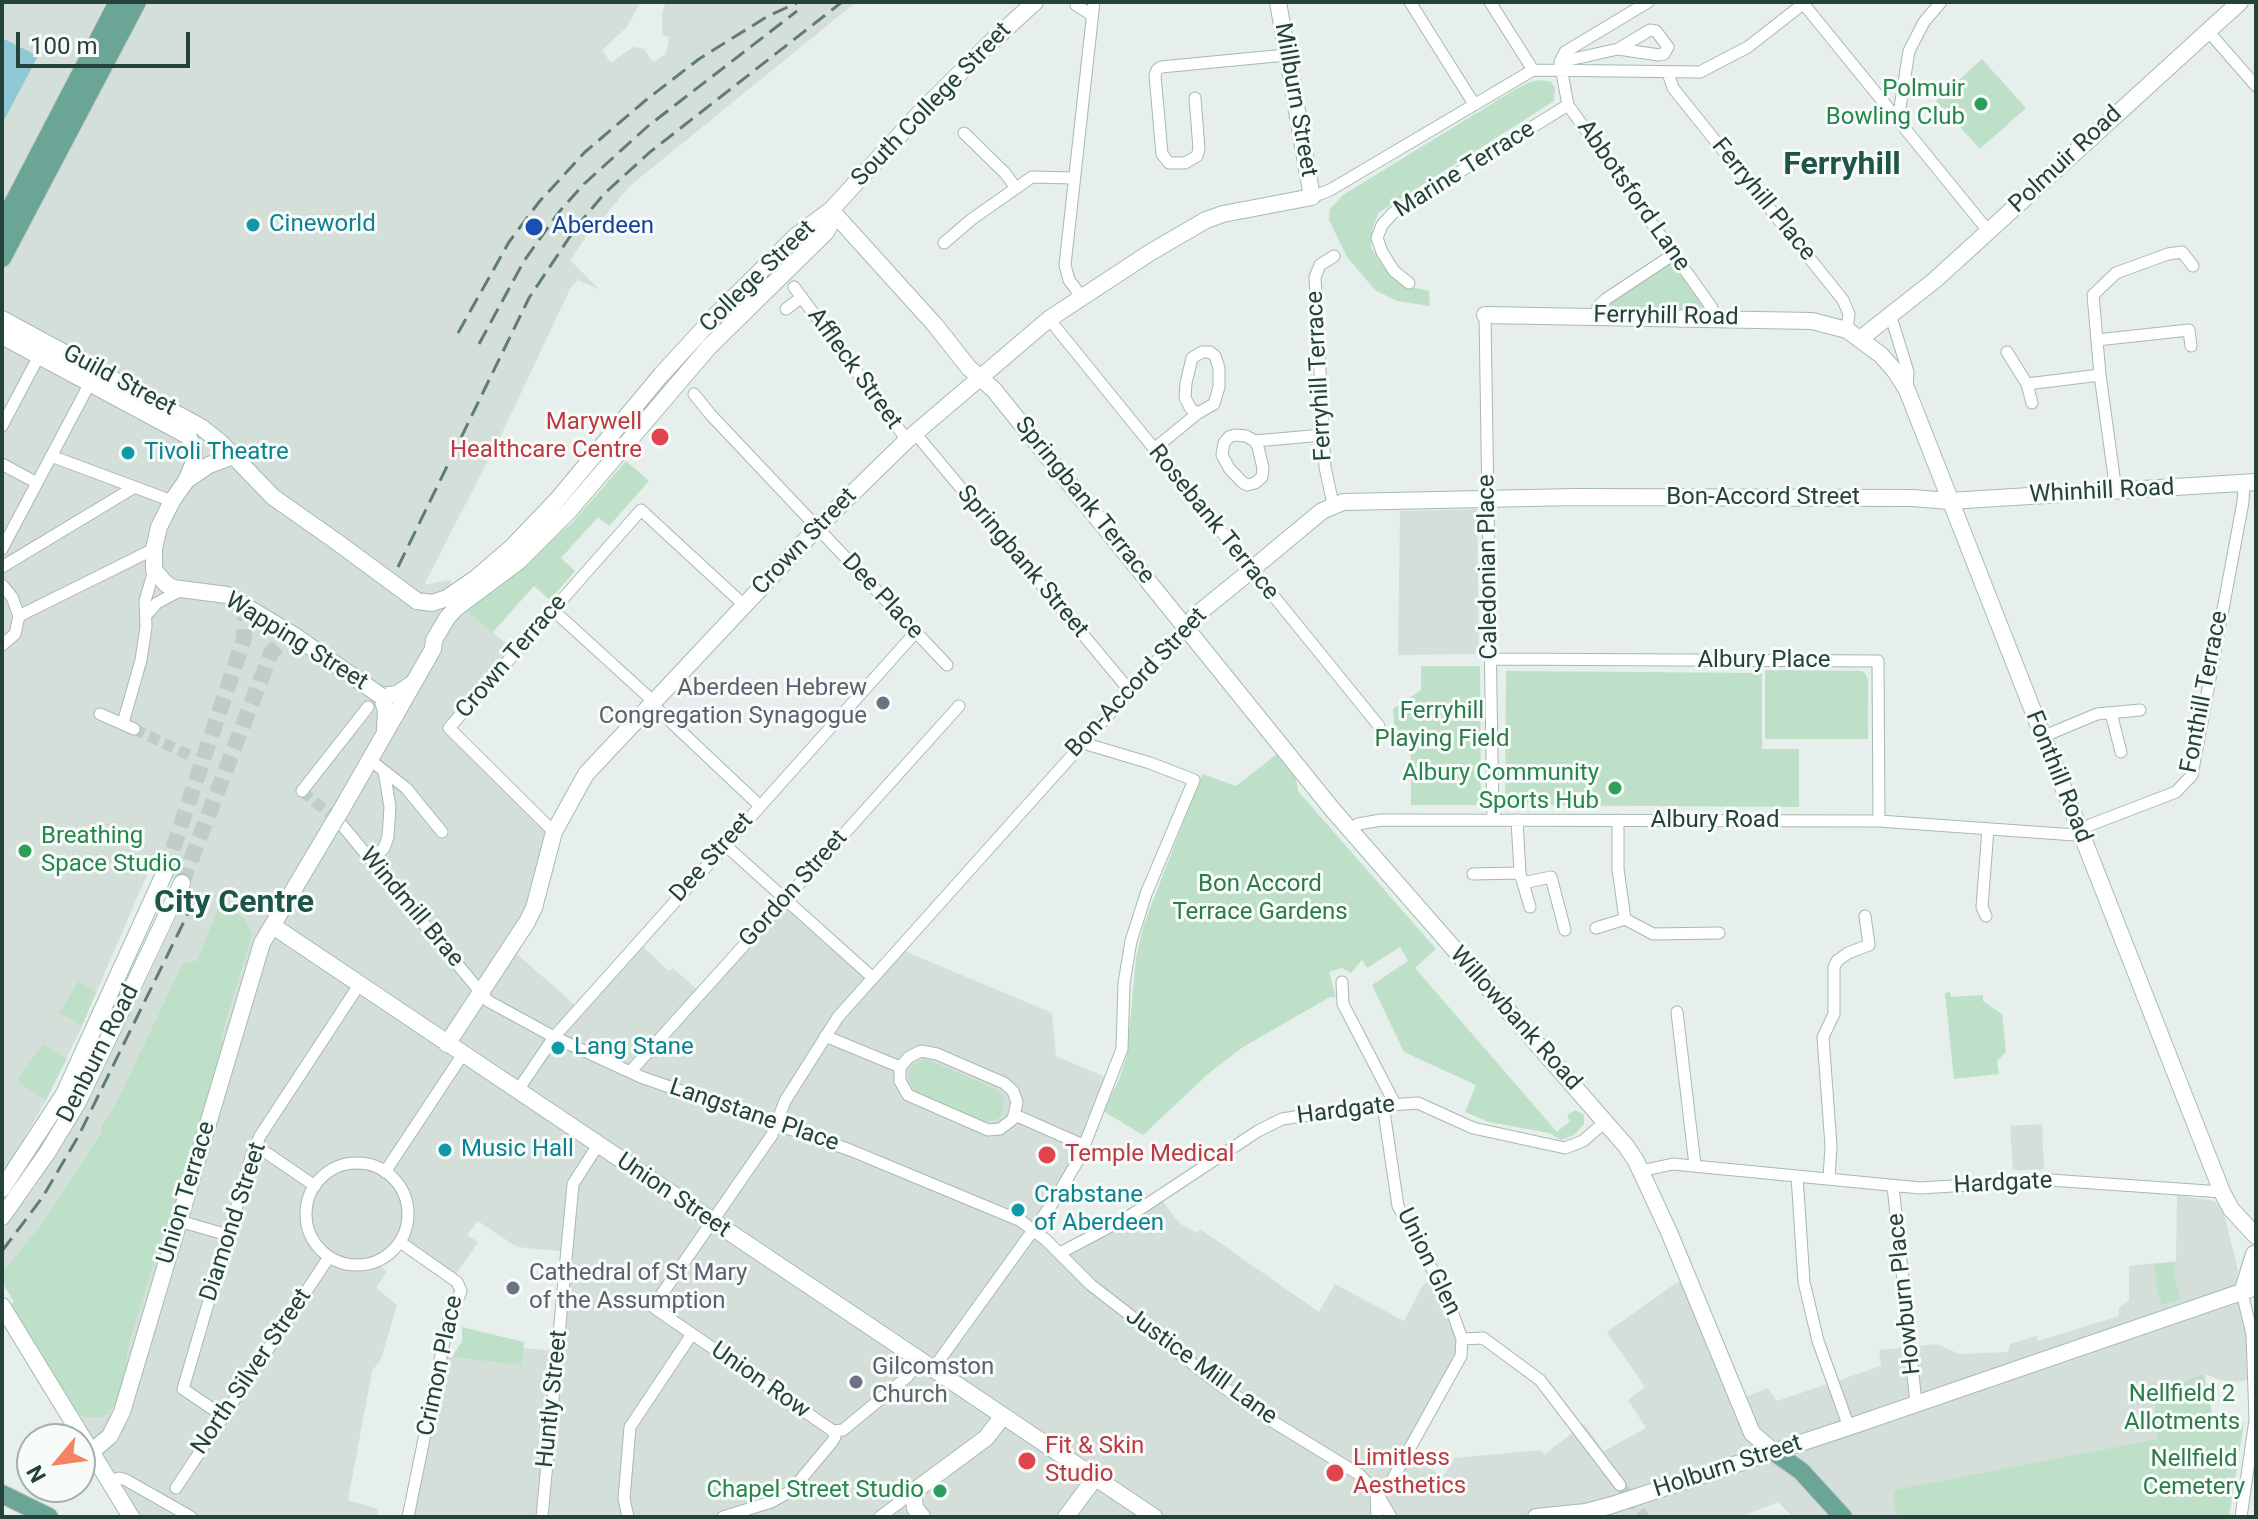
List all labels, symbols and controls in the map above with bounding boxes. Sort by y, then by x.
scale bar [20,16,194,66]
street label: South College Street [846,17,1018,193]
street label: Millburn Street [1267,21,1323,179]
text: 100 m [30,32,97,60]
place label: Polmuir Bowling Club [1826,76,1965,132]
marker: Polmuir Bowling Club [1972,95,1990,113]
street label: Polmuir Road [2004,100,2128,220]
street label: Marine Terrace [1390,115,1540,225]
street label: Abbotsford Lane [1570,115,1696,277]
street label: Ferryhill Place [1705,133,1821,267]
district label: Ferryhill [1783,147,1901,185]
place label: Cineworld [269,211,376,239]
place label: Aberdeen [552,213,654,241]
street label: College Street [694,215,822,339]
marker: Cineworld [244,216,262,234]
marker: Aberdeen [523,216,545,238]
street label: Ferryhill Terrace [1301,290,1339,462]
street label: Ferryhill Road [1593,301,1739,333]
street label: Affleck Street [800,303,908,435]
street label: Guild Street [57,339,181,423]
place label: Marywell Healthcare Centre [450,409,642,465]
street label: Springbank Terrace [1008,412,1160,590]
marker: Marywell Healthcare Centre [649,426,671,448]
place label: Tivoli Theatre [144,439,289,467]
street label: Rosebank Terrace [1142,440,1284,606]
marker: Tivoli Theatre [119,444,137,462]
street label: Caledonian Place [1473,474,1505,660]
street label: Whinhill Road [2029,474,2175,510]
street label: Springbank Street [950,480,1094,644]
street label: Crown Street [747,482,863,602]
street label: Bon-Accord Street [1666,484,1860,512]
street label: Dee Place [835,548,929,646]
street label: Wapping Street [219,587,373,697]
street label: Crown Terrace [450,589,574,725]
street label: Bon-Accord Street [1060,602,1214,764]
street label: Fonthill Terrace [2175,609,2235,775]
street label: Albury Place [1697,647,1831,675]
place label: Aberdeen Hebrew Congregation Synagogue [599,675,867,731]
marker: Aberdeen Hebrew Congregation Synagogue [874,694,892,712]
park label: Ferryhill Playing Field [1375,698,1509,754]
street label: Fonthill Road [2019,707,2097,847]
place label: Albury Community Sports Hub [1402,760,1599,816]
marker: Albury Community Sports Hub [1606,779,1624,797]
street label: Dee Street [664,807,760,909]
street label: Albury Road [1651,807,1779,835]
place label: Breathing Space Studio [41,823,181,879]
street label: Gordon Street [734,824,854,954]
marker: Breathing Space Studio [16,842,34,860]
street label: Windmill Brae [353,843,469,973]
park label: Bon Accord Terrace Gardens [1172,871,1348,927]
district label: City Centre [154,885,314,923]
street label: Willowbank Road [1443,941,1587,1097]
street label: Denburn Road [52,980,146,1128]
place label: Lang Stane [574,1034,694,1062]
marker: Lang Stane [549,1039,567,1057]
street label: Langstane Place [666,1074,842,1158]
street label: Hardgate [1295,1091,1397,1131]
street label: Union Terrace [152,1118,222,1268]
place label: Music Hall [461,1136,574,1164]
street label: Diamond Street [195,1139,273,1305]
marker: Music Hall [436,1141,454,1159]
place label: Temple Medical [1065,1141,1234,1169]
marker: Temple Medical [1036,1144,1058,1166]
street label: Union Street [611,1147,735,1245]
street label: Hardgate [1953,1167,2053,1201]
place label: Crabstane of Aberdeen [1034,1182,1164,1238]
marker: Crabstane of Aberdeen [1009,1201,1027,1219]
street label: Union Glen [1390,1204,1466,1320]
street label: Howburn Place [1882,1212,1928,1376]
place label: Cathedral of St Mary of the Assumption [529,1260,747,1316]
marker: Cathedral of St Mary of the Assumption [504,1279,522,1297]
street label: North Silver Street [186,1284,318,1460]
street label: Crimon Place [412,1293,470,1439]
street label: Justice Mill Lane [1120,1302,1282,1432]
street label: Huntly Street [531,1329,575,1469]
street label: Union Row [705,1336,815,1426]
place label: Gilcomston Church [872,1354,994,1410]
marker: Gilcomston Church [847,1373,865,1391]
park label: Nellfield 2 Allotments [2124,1381,2240,1437]
north arrow [16,1423,96,1503]
street label: Holburn Street [1650,1430,1806,1504]
place label: Fit & Skin Studio [1045,1433,1144,1489]
place label: Limitless Aesthetics [1353,1445,1466,1501]
park label: Nellfield Cemetery [2143,1446,2245,1502]
marker: Fit & Skin Studio [1016,1450,1038,1472]
text: N [22,1461,51,1487]
marker: Limitless Aesthetics [1324,1462,1346,1484]
place label: Chapel Street Studio [706,1477,924,1505]
marker: Chapel Street Studio [931,1482,949,1500]

